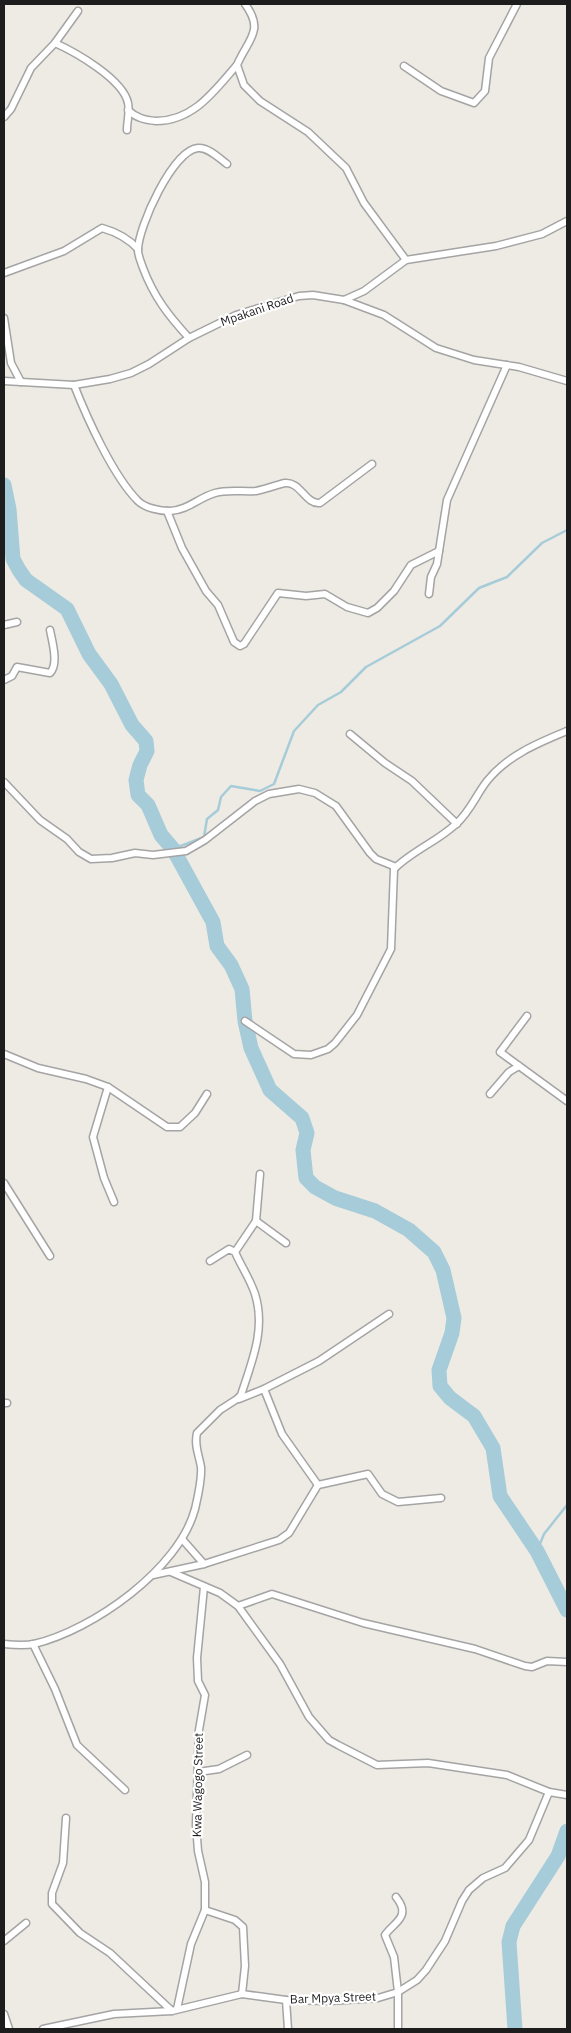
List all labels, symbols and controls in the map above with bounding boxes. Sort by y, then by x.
street label: Mpakani Road [218,290,295,329]
street label: Kwa Wagogo Street [189,1733,206,1837]
street label: Bar Mpya Street [290,1989,376,2006]

